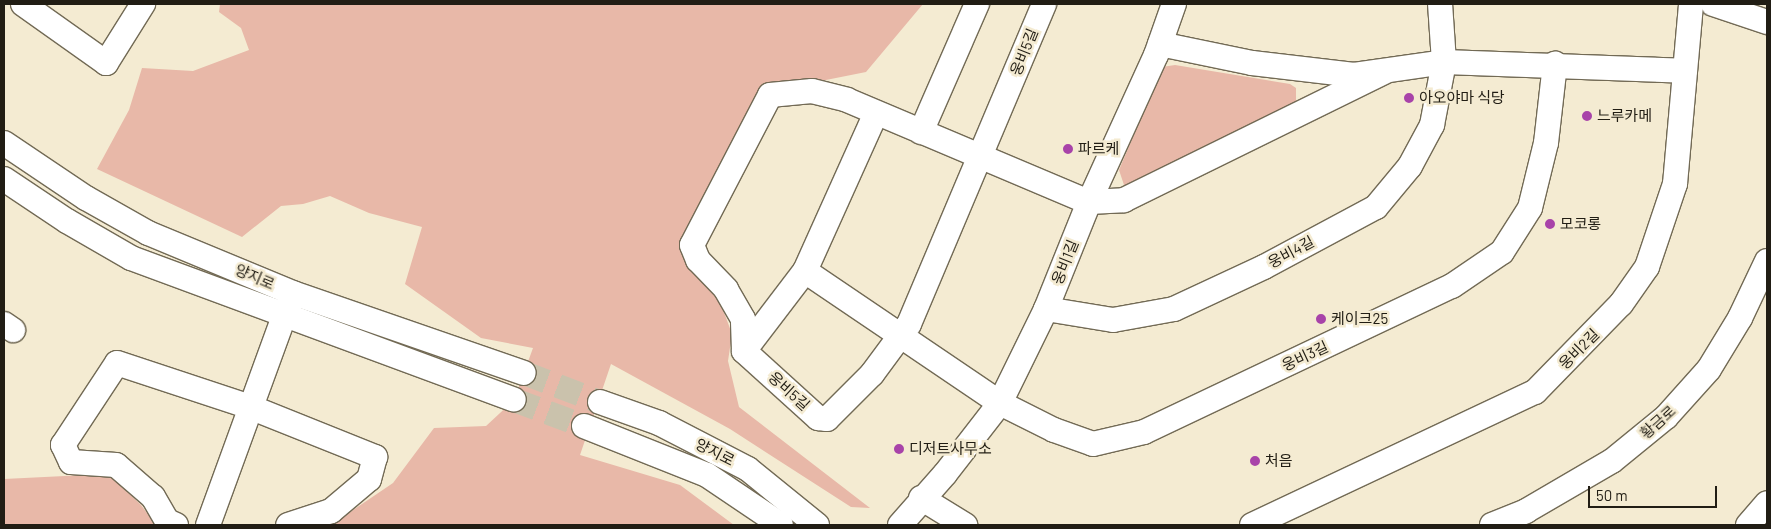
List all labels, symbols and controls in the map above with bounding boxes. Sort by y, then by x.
street label: 웅비5길 [1006,26,1042,78]
place label: 아오야마 식당 [1419,89,1505,107]
marker: 아오야마 식당 [1403,92,1415,104]
place label: 느루카메 [1597,107,1652,125]
marker: 느루카메 [1581,110,1593,122]
place label: 파르케 [1078,140,1119,158]
marker: 파르케 [1062,143,1074,155]
place label: 모코롱 [1560,215,1601,233]
marker: 모코롱 [1544,218,1556,230]
street label: 웅비4길 [1265,232,1317,272]
street label: 웅비1길 [1048,237,1082,287]
street label: 양지로 [232,261,278,293]
place label: 케이크25 [1331,310,1388,328]
marker: 케이크25 [1315,313,1327,325]
street label: 웅비2길 [1555,325,1603,373]
street label: 웅비3길 [1279,337,1331,375]
street label: 웅비5길 [765,368,813,414]
street label: 황금로 [1637,401,1679,443]
street label: 양지로 [692,435,738,469]
place label: 디저트사무소 [909,440,992,458]
marker: 디저트사무소 [893,443,905,455]
place label: 처음 [1265,452,1293,470]
marker: 처음 [1249,455,1261,467]
scale bar [1591,476,1720,508]
text: 50 m [1596,486,1628,504]

